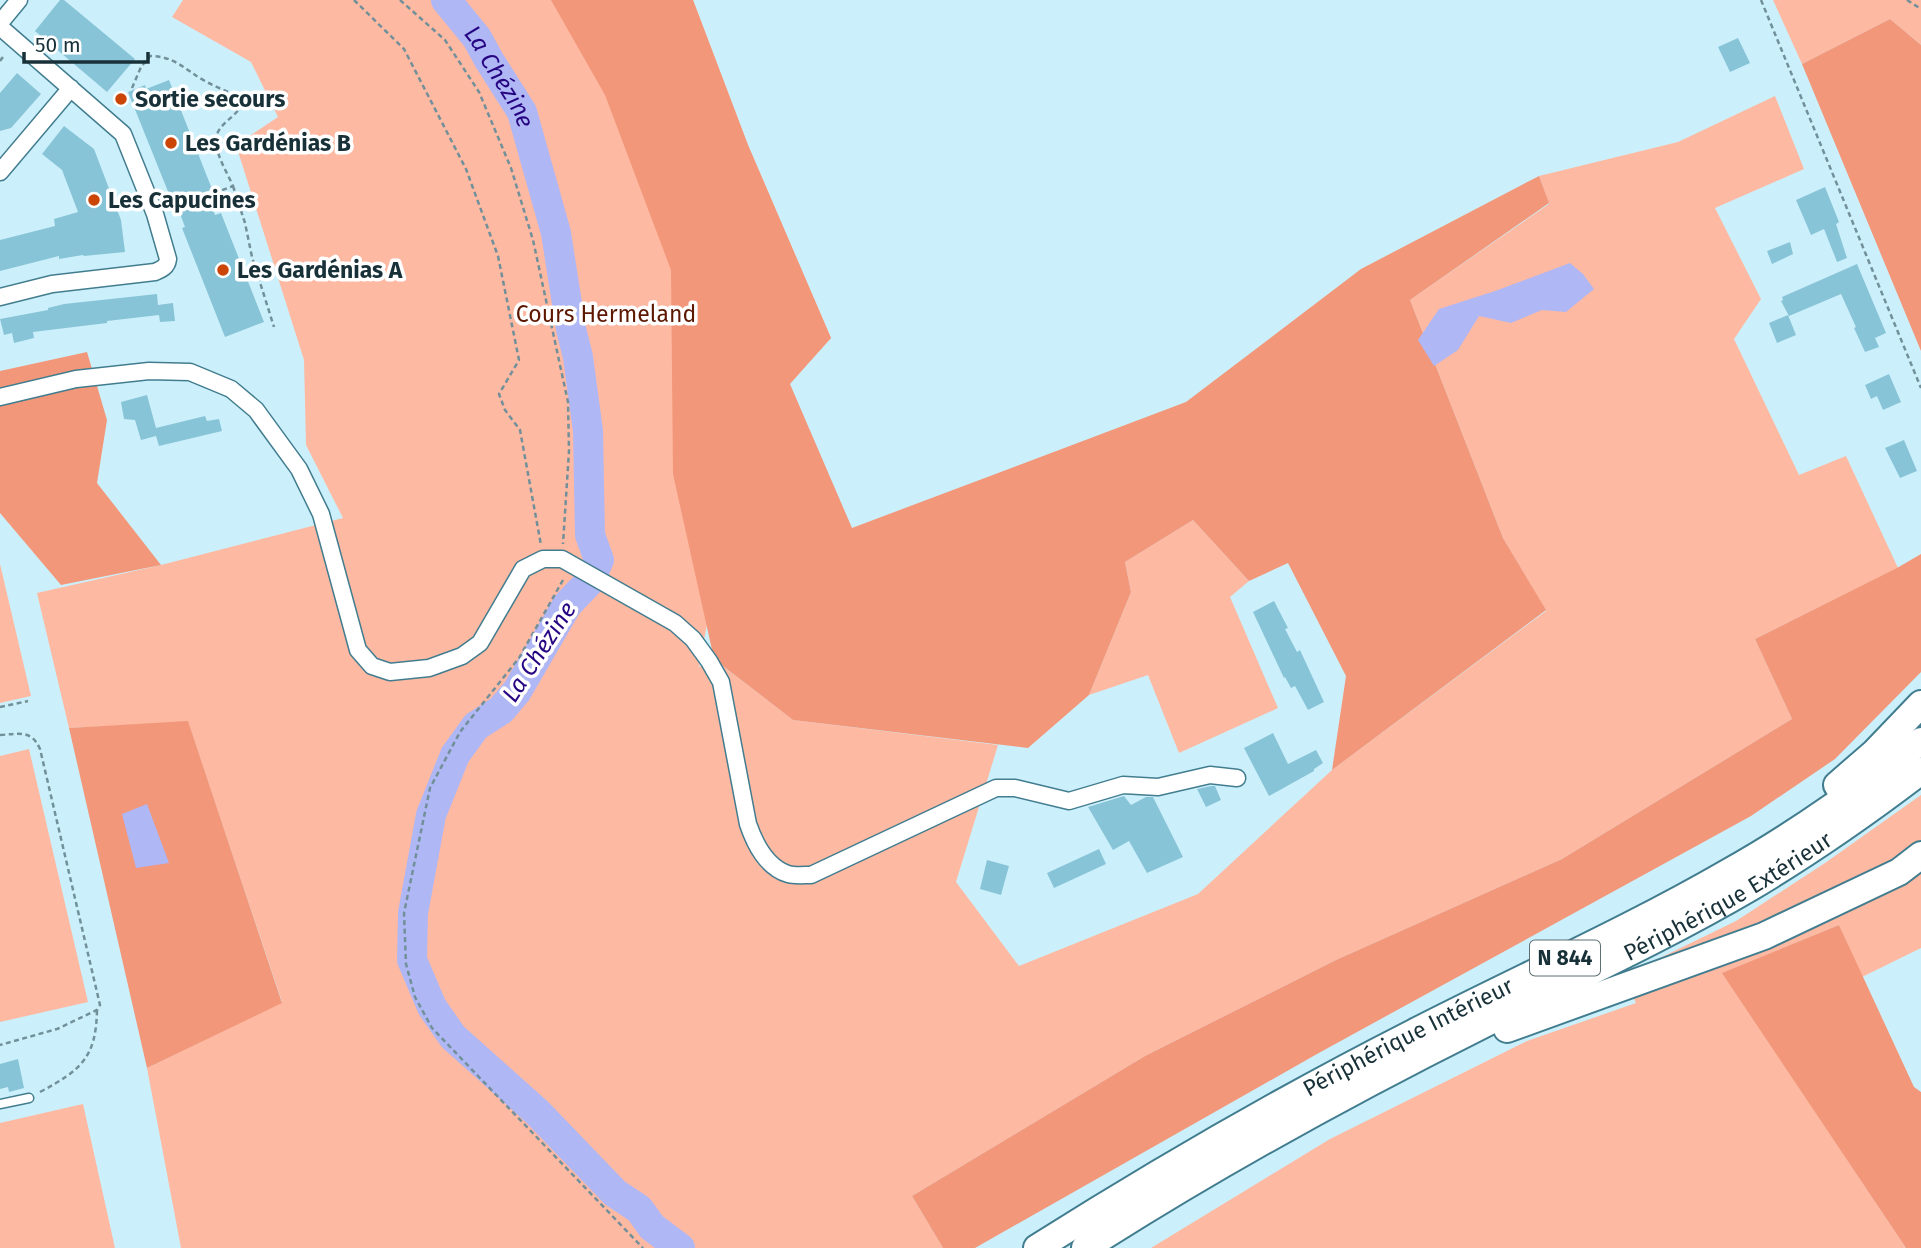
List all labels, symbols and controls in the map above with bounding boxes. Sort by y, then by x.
water label: La Chézine [459,20,540,130]
scale bar [24,21,149,65]
text: 50 m [35,32,81,58]
place label: Sortie secours [135,85,285,113]
marker: Sortie secours [113,91,129,107]
place label: Les Gardénias B [185,129,351,157]
marker: Les Gardénias B [163,135,179,151]
place label: Les Capucines [108,186,256,214]
marker: Les Capucines [86,192,102,208]
place label: Les Gardénias A [237,256,403,284]
marker: Les Gardénias A [215,262,231,278]
park label: Cours Hermeland [516,300,696,328]
water label: La Chézine [496,597,582,707]
street label: Périphérique Extérieur [1619,825,1837,967]
road number: N 844 [1530,940,1600,976]
street label: Périphérique Intérieur [1298,971,1518,1102]

